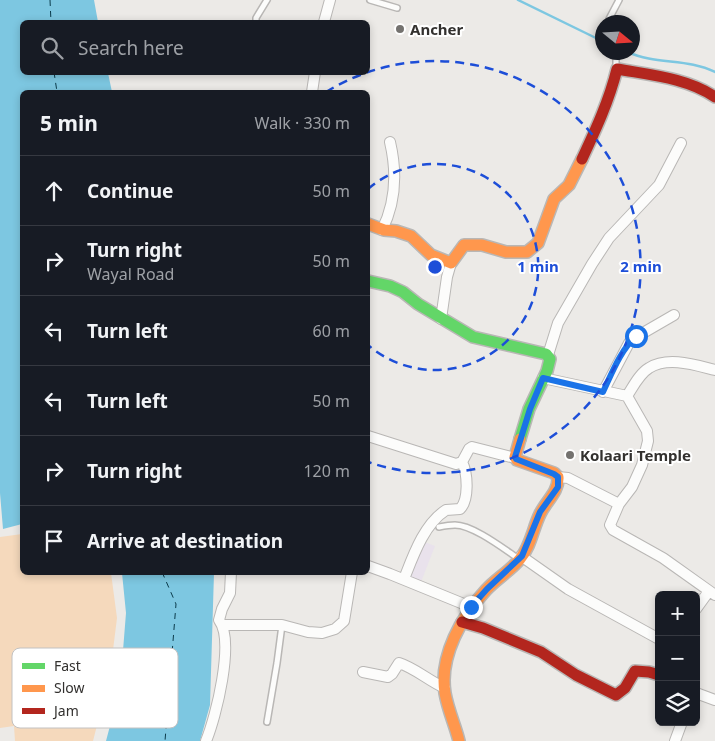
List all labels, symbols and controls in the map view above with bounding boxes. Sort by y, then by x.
north arrow [595,15,640,60]
place label: Ancher [410,19,464,39]
search box [20,20,370,75]
marker: Ancher [394,23,406,35]
icon: search [38,34,66,62]
text: Search here [78,35,184,61]
text: 5 min [40,109,98,137]
text: Walk · 330 m [255,112,350,134]
icon: ahead [40,177,68,205]
text: Continue [87,178,173,204]
text: 50 m [313,180,350,202]
text: Turn right [87,237,182,263]
icon: right [40,247,68,275]
text: 50 m [313,250,350,272]
text: 1 min [517,256,559,276]
text: 2 min [620,256,662,276]
centre of rings [426,258,444,276]
text: Wayal Road [87,263,174,285]
icon: left [40,317,68,345]
text: Turn left [87,318,168,344]
text: 60 m [313,320,350,342]
route start [625,325,648,348]
icon: left [40,387,68,415]
text: Turn left [87,388,168,414]
text: 50 m [313,390,350,412]
place label: Kolaari Temple [580,445,691,465]
marker: Kolaari Temple [564,449,576,461]
icon: right [40,457,68,485]
text: Turn right [87,458,182,484]
text: 120 m [303,460,350,482]
icon: arrive [40,527,68,555]
text: Arrive at destination [87,528,283,554]
map controls [655,591,700,726]
button: + [655,591,700,636]
route end [460,596,483,619]
button: − [655,636,700,681]
legend [12,648,178,728]
text: Fast [54,656,81,675]
text: Slow [54,678,85,697]
button: layers [655,681,700,726]
text: Jam [52,701,79,720]

